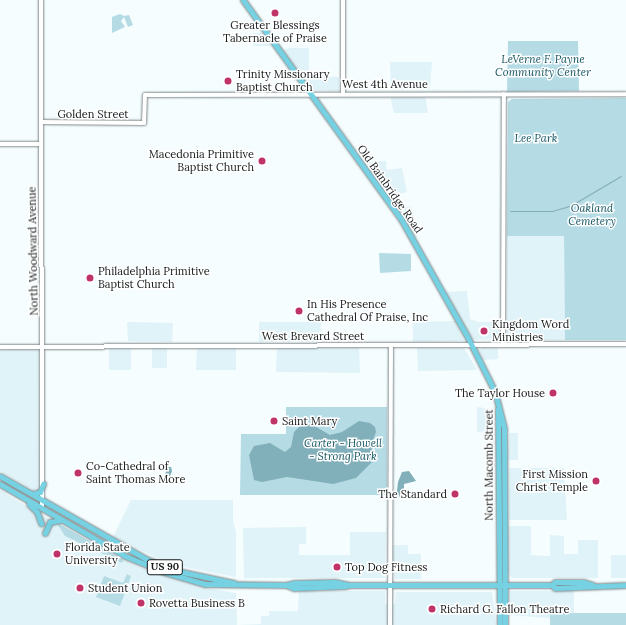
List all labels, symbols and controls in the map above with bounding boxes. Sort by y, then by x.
marker: Greater Blessings Tabernacle of Praise [270,8,280,18]
place label: Greater Blessings Tabernacle of Praise [223,19,327,45]
park label: LeVerne F. Payne Community Center [495,53,591,79]
place label: Trinity Missionary Baptist Church [236,68,330,94]
marker: Trinity Missionary Baptist Church [223,76,233,86]
street label: West 4th Avenue [342,77,428,91]
street label: Golden Street [57,107,129,121]
park label: Lee Park [515,131,557,145]
street label: Old Bainbridge Road [355,142,425,236]
place label: Macedonia Primitive Baptist Church [149,148,254,174]
marker: Macedonia Primitive Baptist Church [257,156,267,166]
street label: North Woodward Avenue [25,186,41,316]
park label: Oakland Cemetery [568,202,616,228]
place label: Philadelphia Primitive Baptist Church [98,265,210,291]
marker: Philadelphia Primitive Baptist Church [85,273,95,283]
place label: In His Presence Cathedral Of Praise, Inc [307,298,428,324]
marker: In His Presence Cathedral Of Praise, Inc [294,306,304,316]
place label: Kingdom Word Ministries [492,318,569,344]
marker: Kingdom Word Ministries [479,326,489,336]
street label: West Brevard Street [262,329,364,343]
place label: The Taylor House [455,386,545,400]
marker: The Taylor House [548,388,558,398]
street label: North Macomb Street [482,409,496,521]
place label: Saint Mary [282,414,337,428]
marker: Saint Mary [269,416,279,426]
park label: Carter - Howell - Strong Park [304,437,382,463]
place label: Co-Cathedral of Saint Thomas More [86,460,185,486]
marker: Co-Cathedral of Saint Thomas More [73,468,83,478]
place label: First Mission Christ Temple [516,468,588,494]
marker: First Mission Christ Temple [591,476,601,486]
place label: The Standard [378,487,447,501]
marker: The Standard [450,489,460,499]
place label: Florida State University [65,541,130,567]
marker: Florida State University [52,549,62,559]
road number: US 90 [146,559,184,575]
place label: Top Dog Fitness [345,560,427,574]
marker: Top Dog Fitness [332,562,342,572]
place label: Student Union [88,581,162,595]
marker: Student Union [75,583,85,593]
place label: Rovetta Business B [149,596,245,610]
marker: Rovetta Business B [136,598,146,608]
place label: Richard G. Fallon Theatre [440,602,569,616]
marker: Richard G. Fallon Theatre [427,604,437,614]

